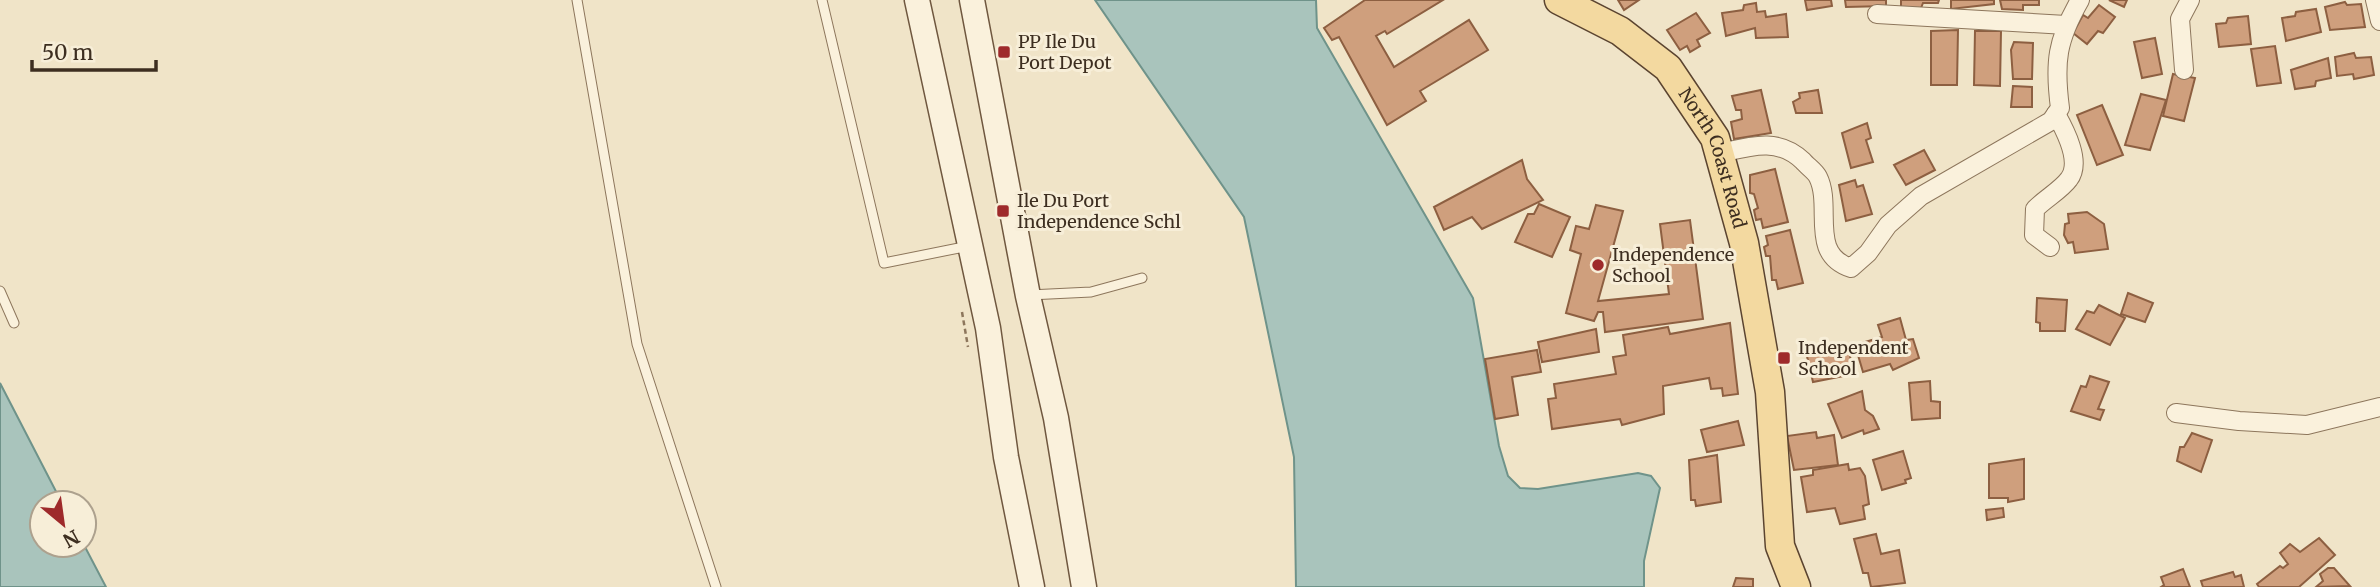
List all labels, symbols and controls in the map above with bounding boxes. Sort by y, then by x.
scale bar [32,28,156,72]
place label: PP Ile Du Port Depot [1018,30,1111,74]
text: 50 m [42,39,93,66]
marker: PP Ile Du Port Depot [996,44,1012,60]
street label: North Coast Road [1674,83,1751,231]
place label: Ile Du Port Independence Schl [1017,189,1181,233]
marker: Ile Du Port Independence Schl [995,203,1011,219]
place label: Independence School [1612,243,1734,287]
marker: Independence School [1590,257,1606,273]
place label: Independent School [1798,336,1909,380]
marker: Independent School [1776,350,1792,366]
north arrow [28,489,98,559]
text: N [59,525,84,553]

